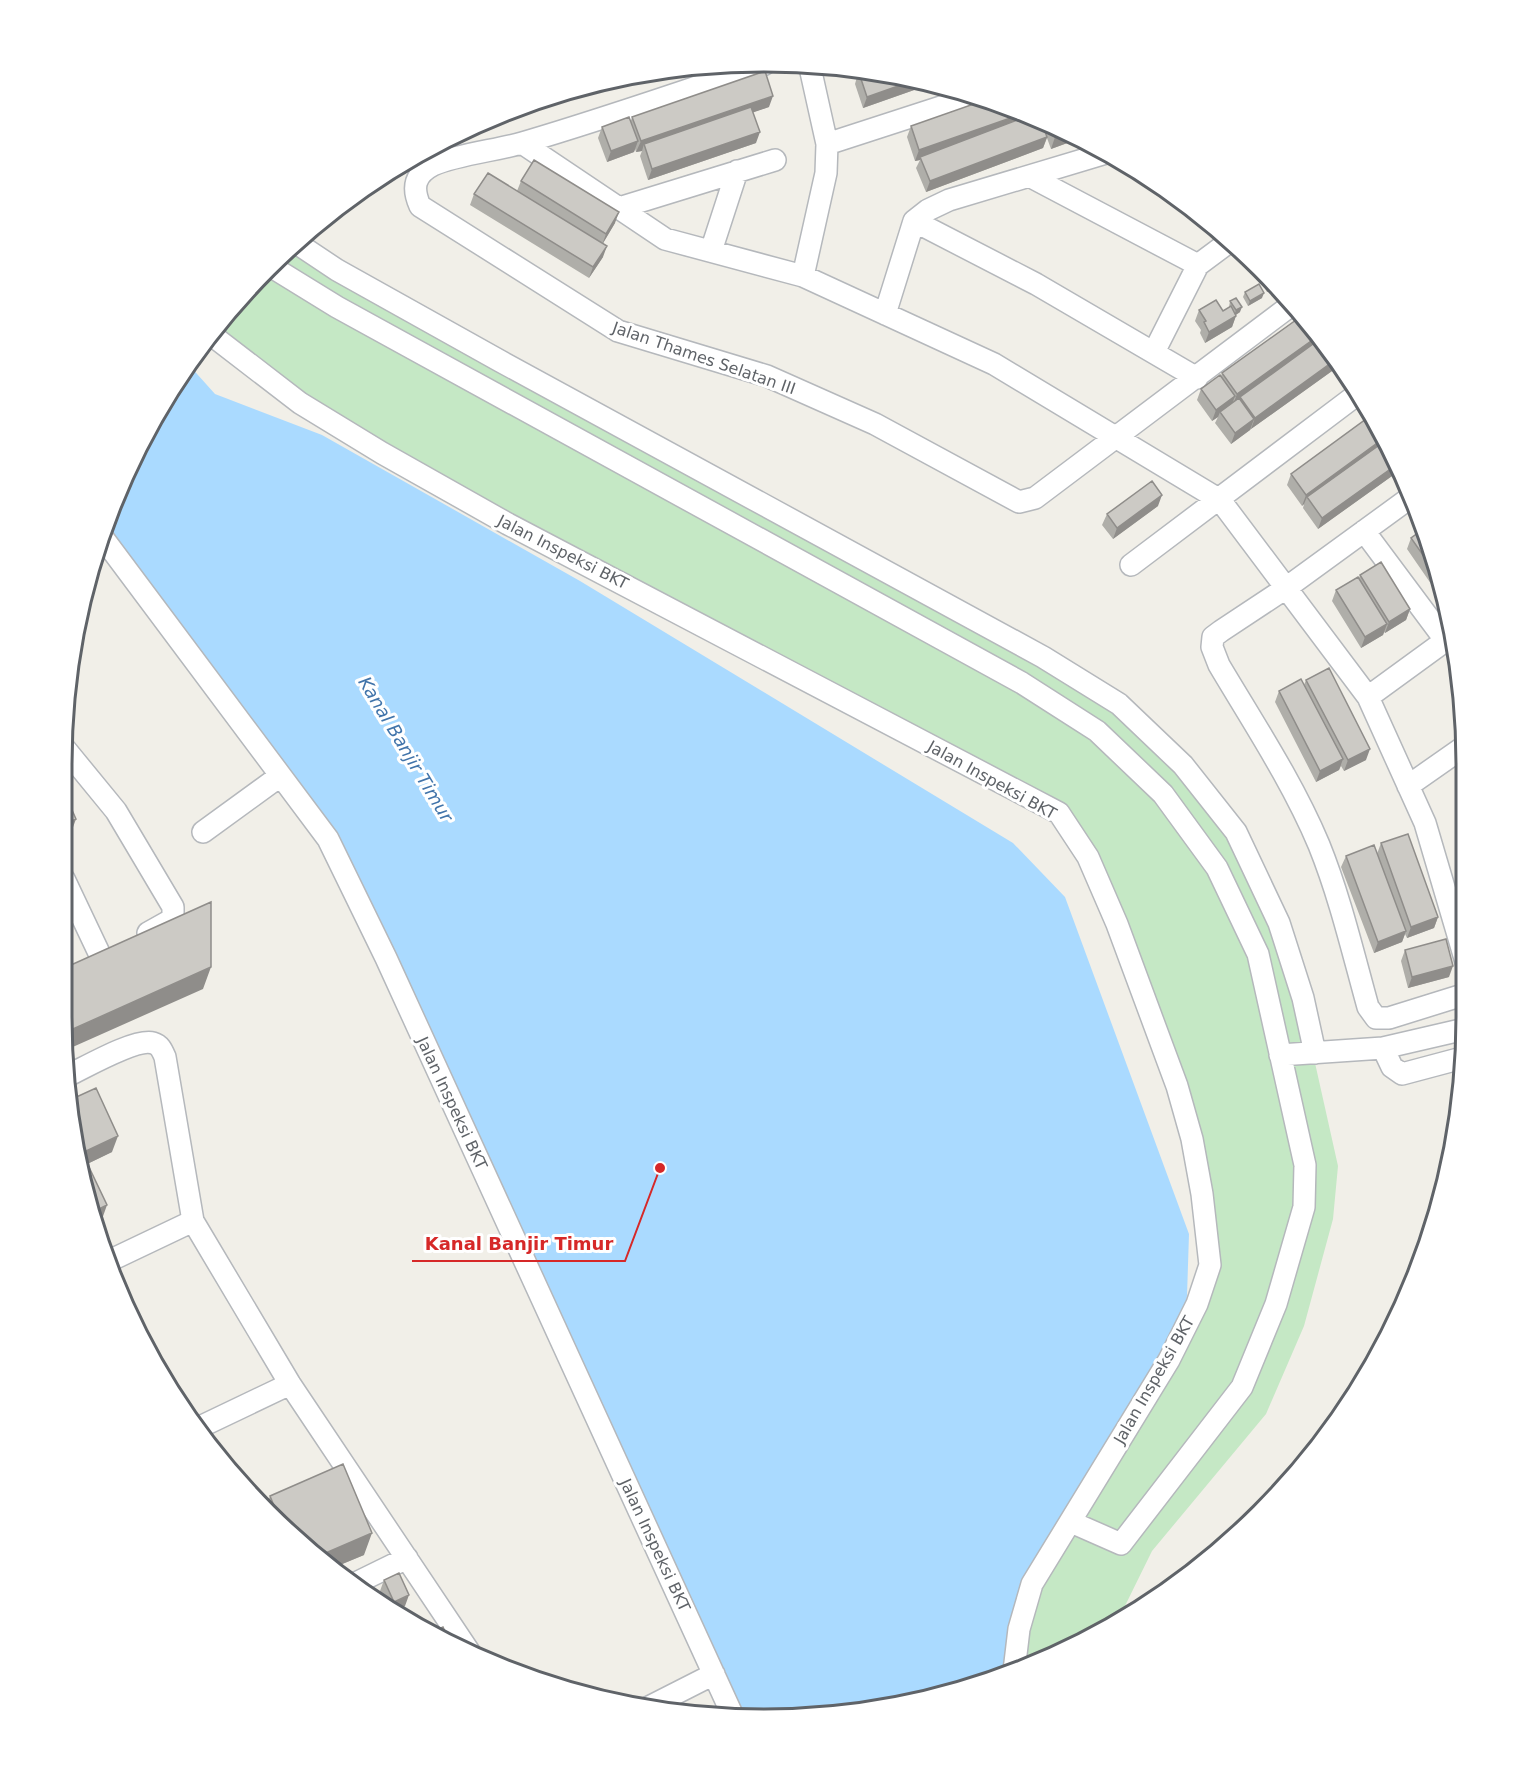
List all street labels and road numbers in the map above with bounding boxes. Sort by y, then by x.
street label: Jalan Thames Selatan III [609,317,798,398]
street label: Jalan Inspeksi BKT [493,510,632,593]
street label: Jalan Inspeksi BKT [923,736,1060,823]
street label: Jalan Inspeksi BKT [412,1033,491,1173]
street label: Jalan Inspeksi BKT [1109,1313,1198,1448]
street label: Jalan Inspeksi BKT [615,1475,694,1615]

